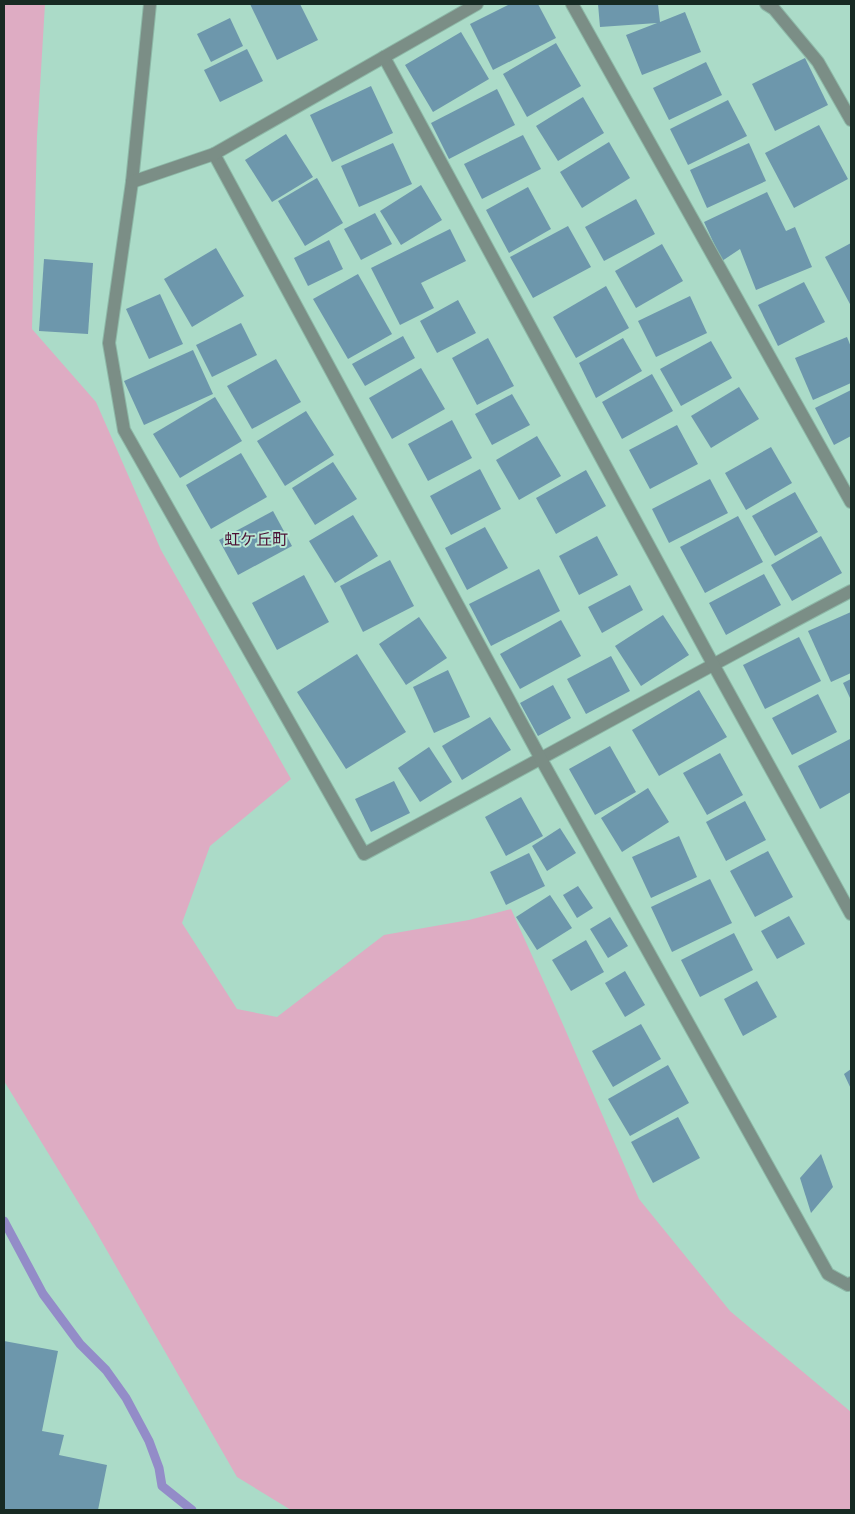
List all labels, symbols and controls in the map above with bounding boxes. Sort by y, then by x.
district label: 虹ケ丘町 [224,528,288,550]

